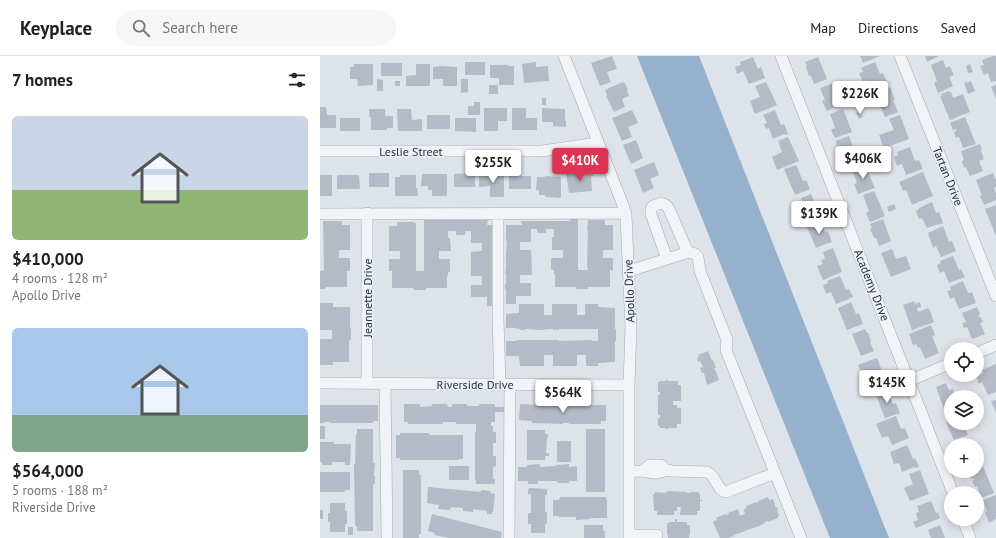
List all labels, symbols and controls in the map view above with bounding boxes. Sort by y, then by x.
search box [116,10,396,46]
text: Keyplace [20,16,92,40]
icon: search [130,17,152,39]
text: Search here [162,18,238,37]
text: Map [810,19,836,37]
text: Directions [858,19,918,37]
text: Saved [940,19,976,37]
text: 7 homes [12,69,73,91]
icon: filters [286,69,308,91]
pin: $226K [832,81,888,115]
text: $226K [841,85,879,102]
icon: home [124,142,196,214]
street label: Leslie Street [379,144,443,159]
street label: Tartan Drive [929,144,967,208]
pin: $406K [835,146,891,180]
pin: $410K [552,148,608,182]
pin: $255K [465,150,521,184]
text: $406K [844,150,882,167]
text: $410K [561,152,599,169]
text: $255K [474,154,512,171]
pin: $139K [791,201,847,235]
text: $139K [800,205,838,222]
street label: Academy Drive [851,247,893,323]
text: $410,000 [12,248,84,270]
street label: Jeannette Drive [360,259,375,338]
street label: Apollo Drive [620,259,638,323]
text: 4 rooms · 128 m² [12,270,108,287]
text: Apollo Drive [12,287,81,304]
map controls [944,342,984,526]
button: locate [944,342,984,382]
icon: home [124,354,196,426]
pin: $145K [859,370,915,404]
text: $145K [868,374,906,391]
street label: Riverside Drive [436,377,514,392]
pin: $564K [535,380,591,414]
text: $564K [544,384,582,401]
button: layers [944,390,984,430]
button: + [944,438,984,478]
text: $564,000 [12,460,84,482]
text: 5 rooms · 188 m² [12,482,108,499]
button: − [944,486,984,526]
text: Riverside Drive [12,499,96,516]

